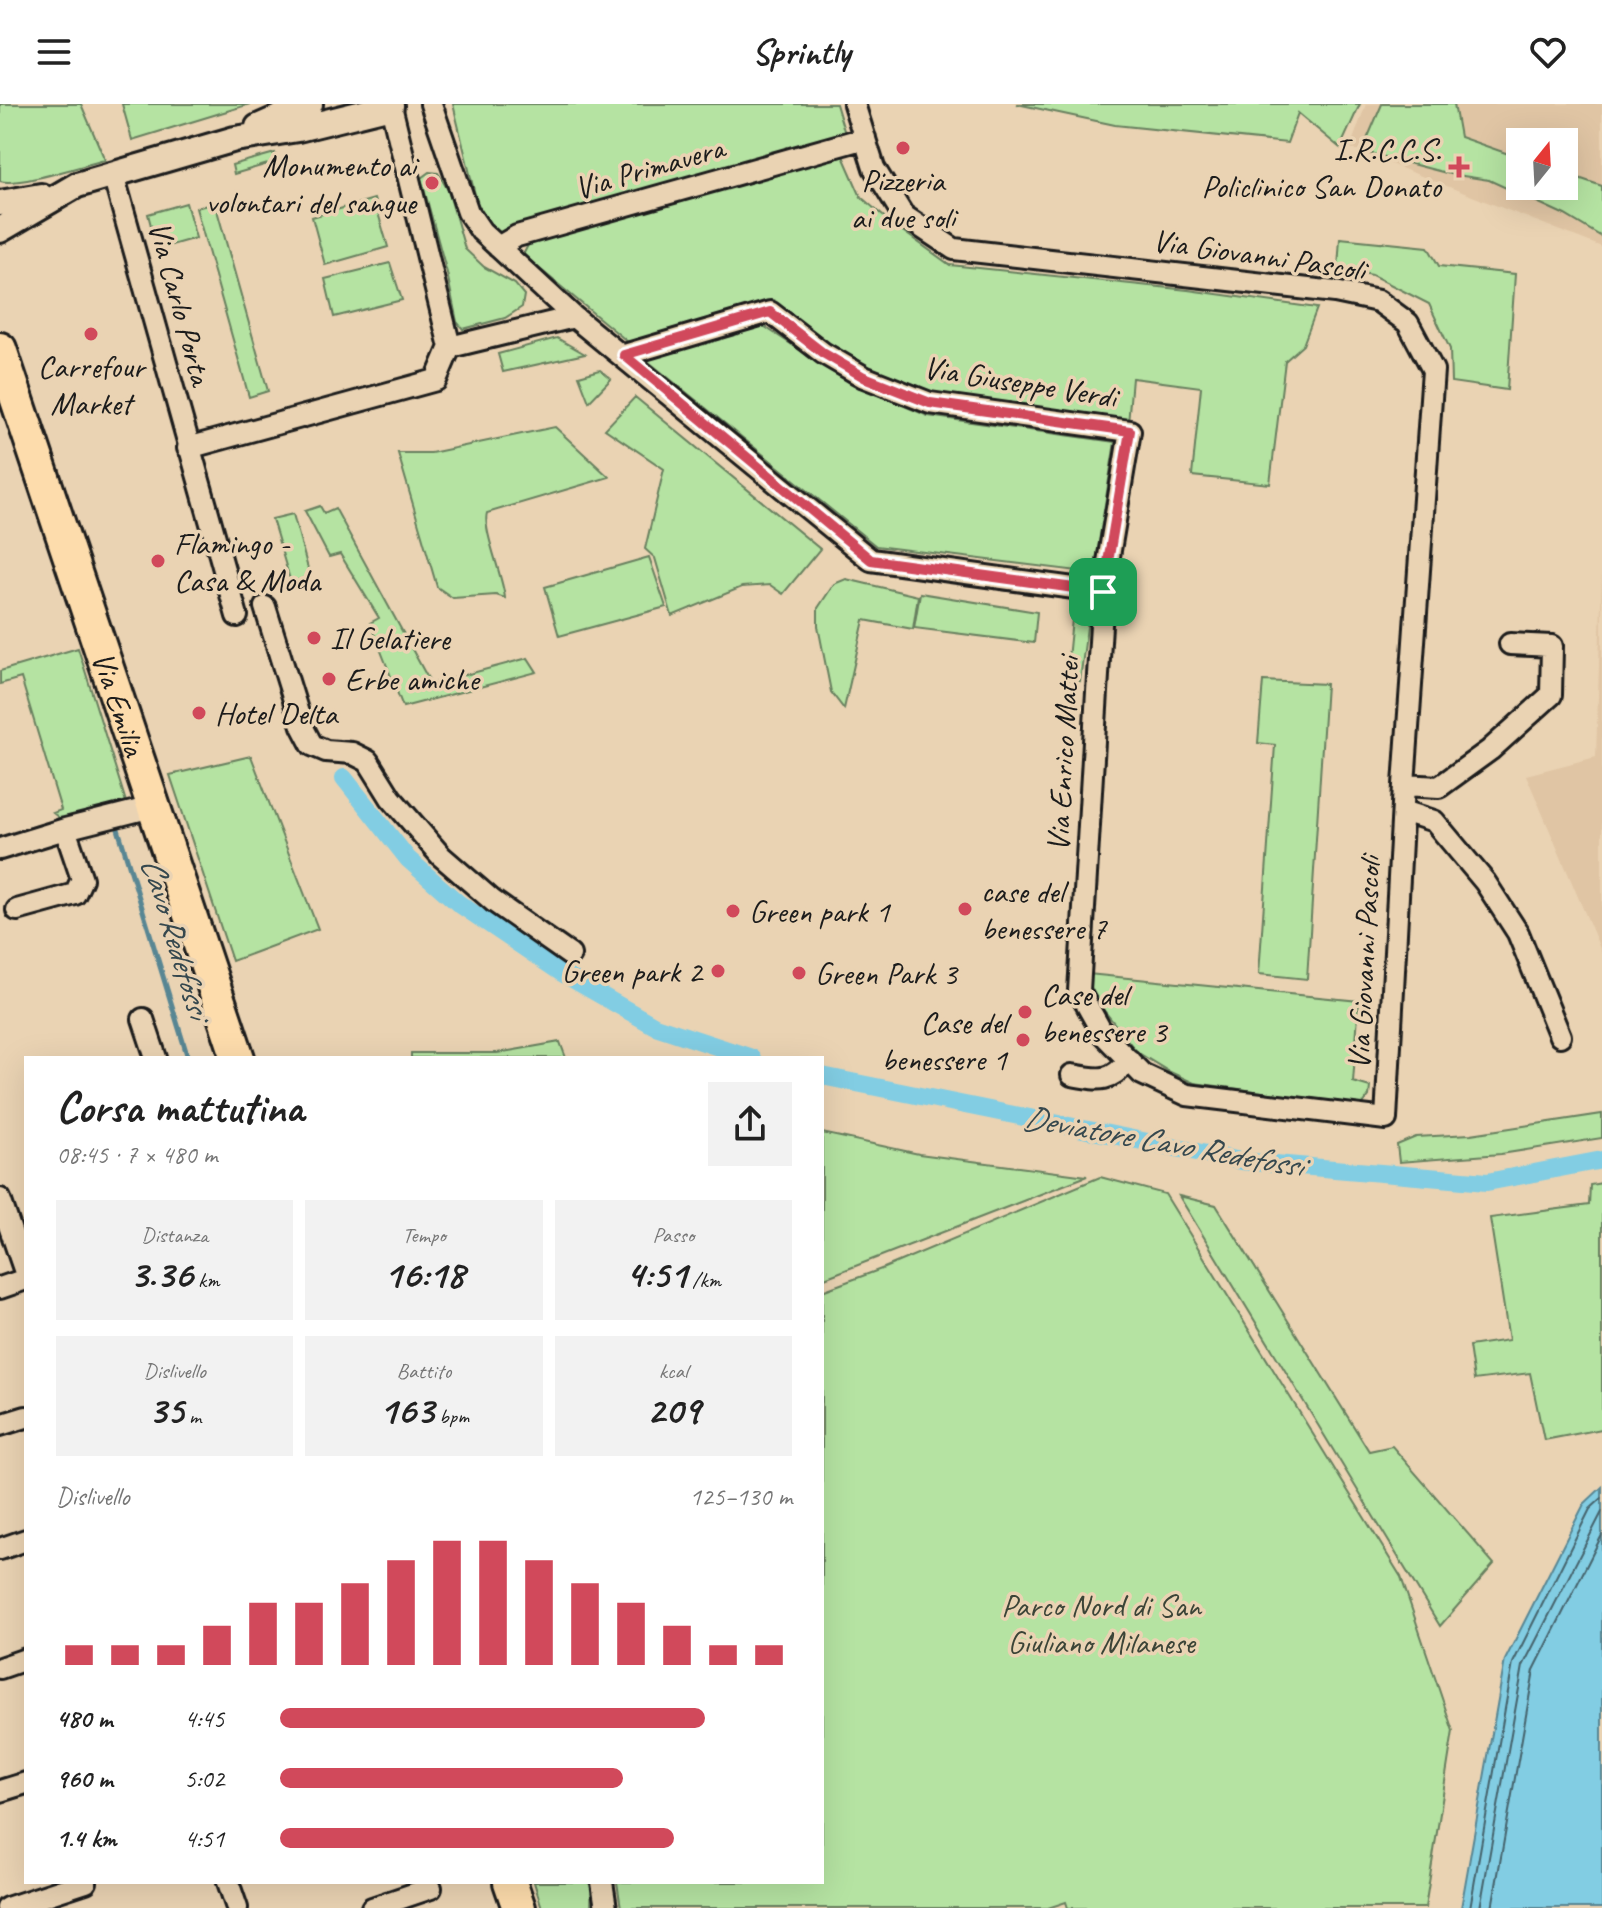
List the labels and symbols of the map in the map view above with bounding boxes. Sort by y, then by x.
street label: Via Primavera [570,126,731,209]
north arrow [1506,128,1578,200]
place label: I.R.C.C.S. Policlinico San Donato [1201,129,1443,207]
marker: Pizzeria ai due soli [894,139,912,157]
place label: Monumento ai volontari del sangue [206,145,420,223]
marker: I.R.C.C.S. Policlinico San Donato [1448,156,1470,178]
place label: Pizzeria ai due soli [851,160,959,238]
marker: Monumento ai volontari del sangue [423,174,441,192]
street label: Via Carlo Porta [139,217,222,392]
street label: Via Giovanni Pascoli [1150,220,1372,291]
marker: Carrefour Market [82,325,100,343]
place label: Carrefour Market [38,346,148,424]
street label: Via Giuseppe Verdi [921,347,1123,418]
place label: Flamingo - Casa & Moda [174,523,322,601]
marker: Flamingo - Casa & Moda [149,552,167,570]
pin [1069,558,1137,626]
place label: Il Gelatiere [330,618,452,659]
marker: Il Gelatiere [305,629,323,647]
street label: Via Emilia [83,646,156,763]
street label: Via Enrico Mattei [1037,651,1089,853]
place label: Erbe amiche [345,659,481,700]
marker: Erbe amiche [320,670,338,688]
place label: Hotel Delta [215,693,339,734]
marker: Hotel Delta [190,704,208,722]
street label: Via Giovanni Pascoli [1338,851,1390,1071]
water label: Cavo Redefossi [131,852,223,1031]
place label: case del benessere 7 [981,871,1108,949]
place label: Green park 1 [749,891,891,932]
marker: case del benessere 7 [956,900,974,918]
marker: Green park 1 [724,902,742,920]
place label: Green park 2 [561,951,705,992]
place label: Green Park 3 [815,953,960,994]
marker: Green park 2 [709,962,727,980]
marker: Green Park 3 [790,964,808,982]
place label: Case del benessere 3 [1041,974,1169,1052]
place label: Case del benessere 1 [882,1002,1013,1080]
marker: Case del benessere 3 [1016,1003,1034,1021]
marker: Case del benessere 1 [1014,1031,1032,1049]
water label: Deviatore Cavo Redefossi [1020,1095,1313,1188]
park label: Parco Nord di San Giuliano Milanese [1001,1585,1202,1663]

